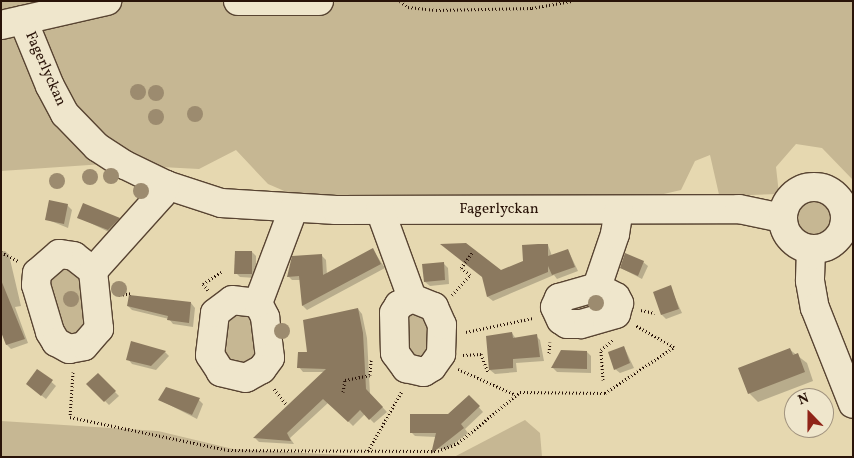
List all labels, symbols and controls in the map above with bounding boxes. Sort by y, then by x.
street label: Fagerlyckan [21,29,69,109]
street label: Fagerlyckan [459,201,539,219]
north arrow [784,388,834,438]
text: N [795,389,812,410]

